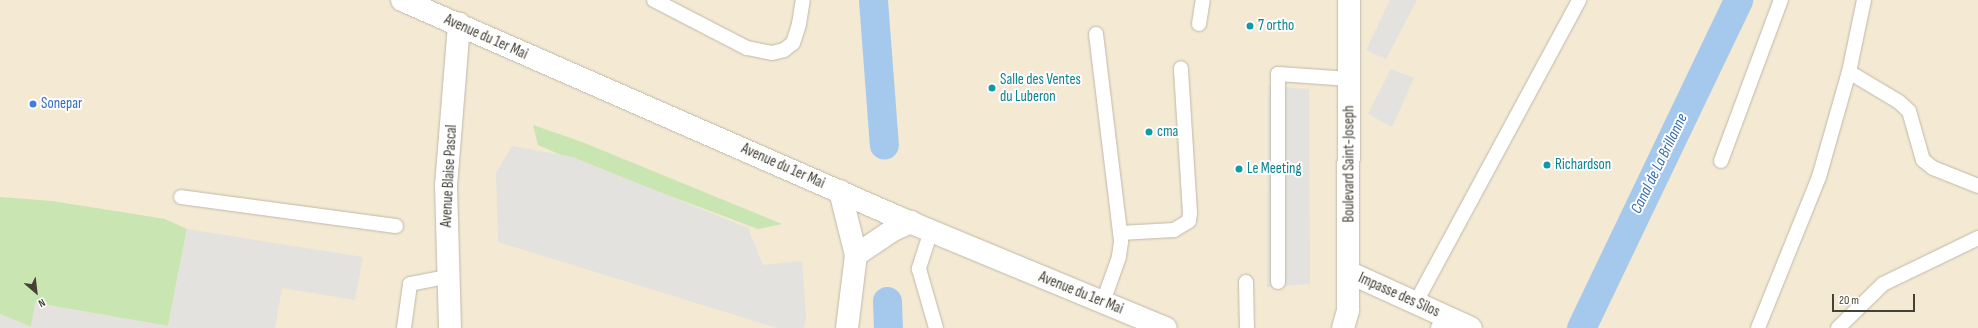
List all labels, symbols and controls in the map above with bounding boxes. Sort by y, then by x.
street label: Avenue du 1er Mai [441,11,531,63]
place label: 7 ortho [1258,17,1294,35]
marker: 7 ortho [1245,21,1255,31]
place label: Salle des Ventes du Luberon [1000,70,1081,105]
marker: Salle des Ventes du Luberon [987,83,997,93]
place label: Sonepar [41,95,82,113]
marker: Sonepar [28,99,38,109]
street label: Boulevard Saint-Joseph [1340,105,1358,223]
water label: Canal de La Brillanne [1628,111,1692,217]
place label: cma [1157,123,1178,141]
street label: Avenue Blaise Pascal [437,124,461,228]
marker: cma [1144,127,1154,137]
street label: Avenue du 1er Mai [738,140,828,192]
place label: Richardson [1555,156,1611,174]
place label: Le Meeting [1247,160,1301,178]
marker: Richardson [1542,160,1552,170]
marker: Le Meeting [1234,164,1244,174]
street label: Avenue du 1er Mai [1036,268,1126,318]
street label: Impasse des Silos [1355,269,1443,321]
north arrow [16,272,56,312]
scale bar [1834,286,1917,312]
text: 20 m [1839,293,1859,308]
text: N [36,296,48,310]

